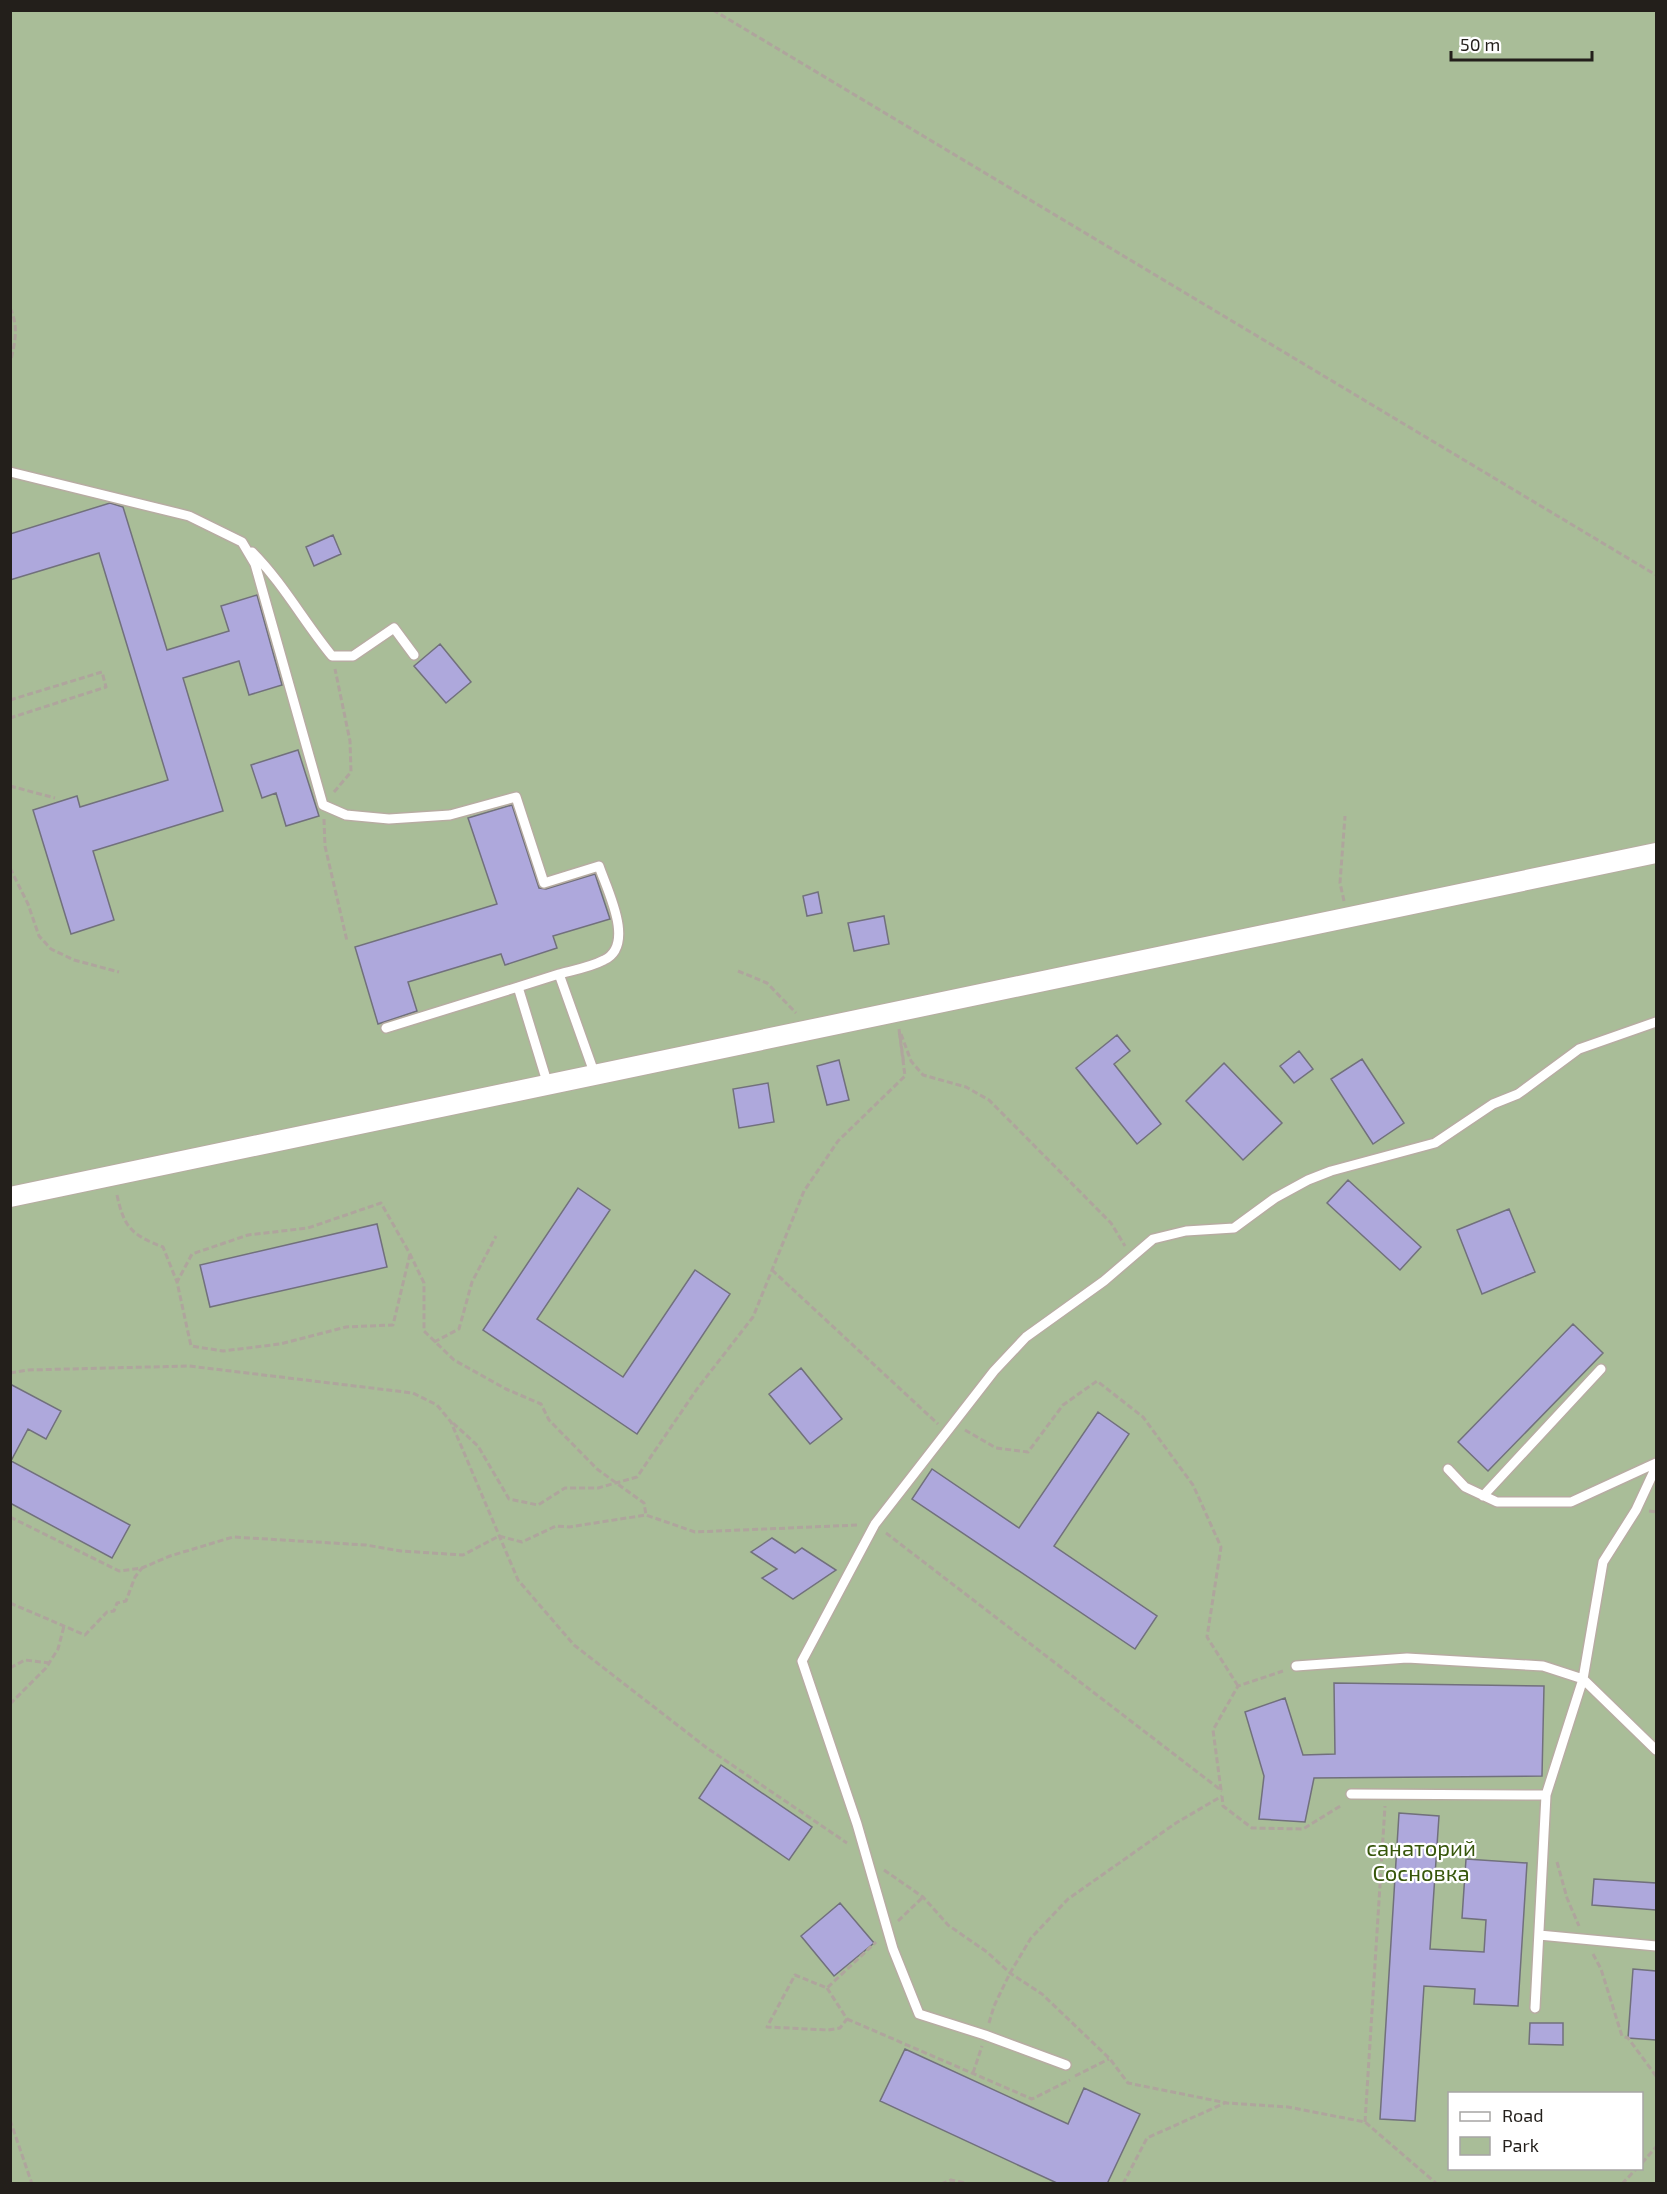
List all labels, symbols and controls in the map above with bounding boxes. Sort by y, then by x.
scale bar [1451,24,1592,62]
text: 50 m [1460,33,1500,55]
park label: санаторий Сосновка [1366,1834,1476,1885]
legend [1448,2092,1643,2170]
text: Road [1502,2104,1543,2126]
text: Park [1502,2134,1539,2156]

